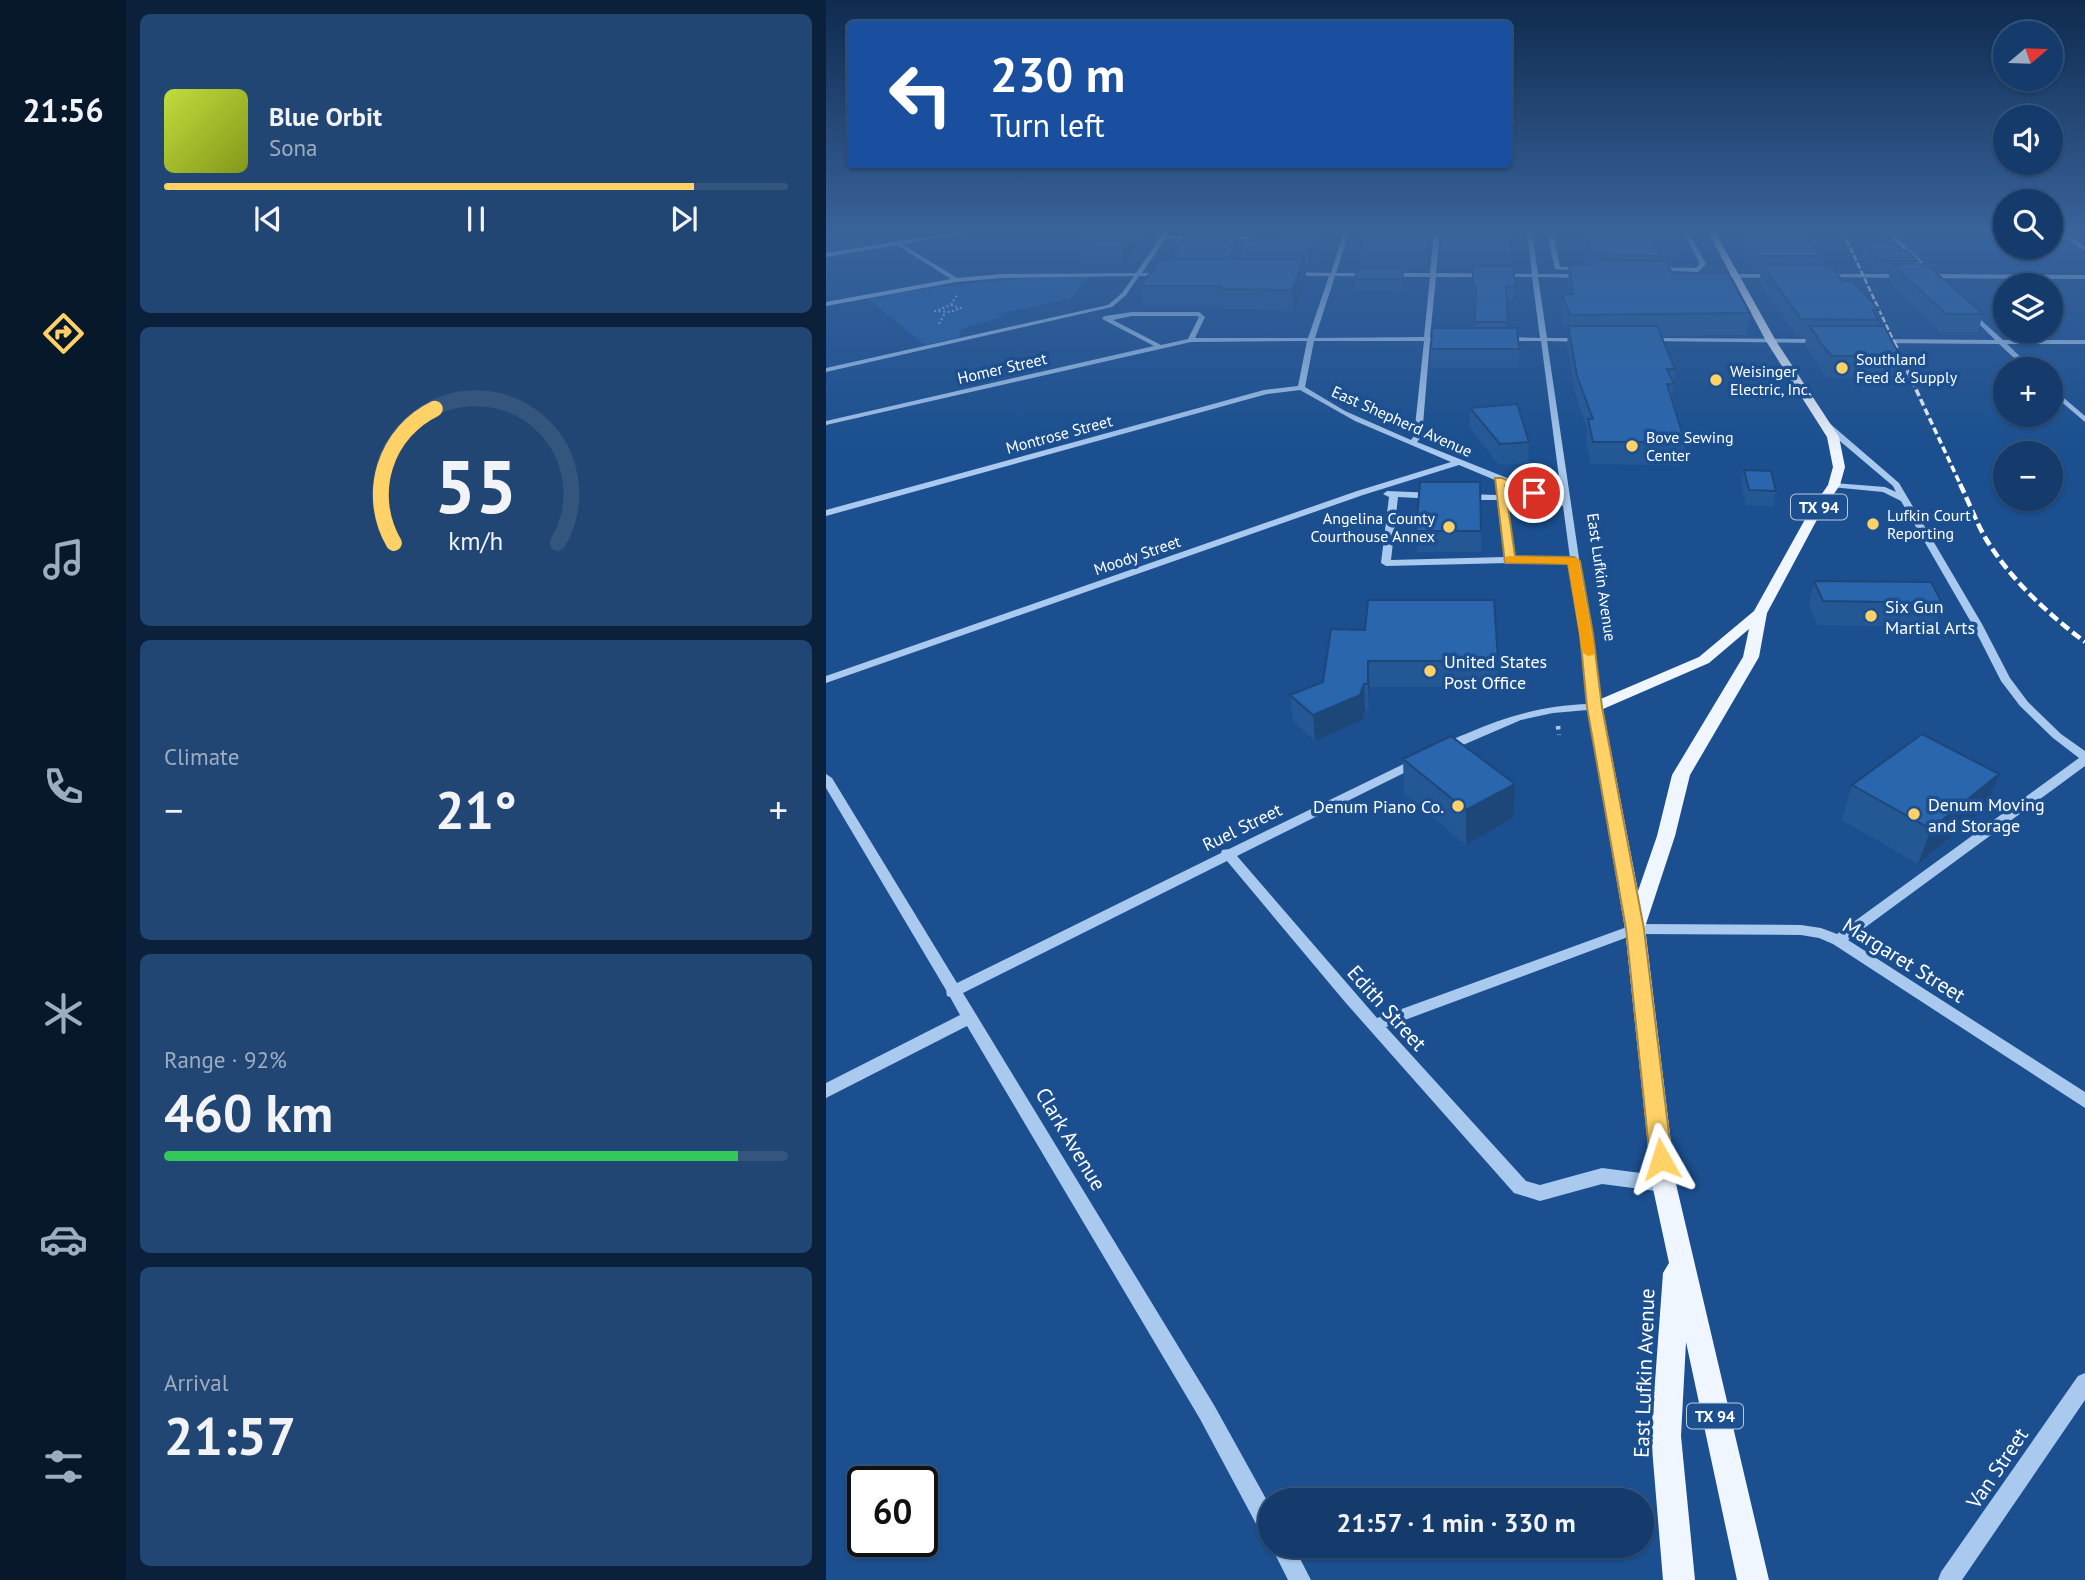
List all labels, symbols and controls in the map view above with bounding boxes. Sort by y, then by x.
north arrow [1993,21,2063,91]
map controls [1993,21,2063,511]
text: 230 m [990,42,1125,106]
icon: left [875,49,966,140]
text: 21:56 [22,89,104,131]
text: Blue Orbit [269,100,382,133]
text: Turn left [990,104,1105,146]
button: sound [1993,105,2063,175]
text: Sona [269,133,318,162]
button: search [1993,189,2063,259]
icon: previous [249,200,287,238]
icon: pause [457,200,495,238]
icon: next [665,200,703,238]
button: layers [1993,273,2063,343]
icon: directions [39,309,88,358]
street label: Homer Street [955,348,1049,388]
place label: Southland Feed & Supply [1856,349,1958,387]
button: + [1993,357,2063,427]
marker: Southland Feed & Supply [1834,360,1850,376]
place label: Weisinger Electric, Inc. [1730,361,1811,399]
marker: Weisinger Electric, Inc. [1708,372,1724,388]
street label: East Shepherd Avenue [1329,381,1475,461]
street label: Montrose Street [1004,410,1115,458]
place label: Bove Sewing Center [1646,427,1734,465]
marker: Bove Sewing Center [1624,438,1640,454]
text: 55 [435,439,517,533]
button: − [1993,441,2063,511]
pin [1504,463,1564,523]
icon: arrive [1515,474,1553,512]
road number: TX 94 [1791,494,1847,520]
place label: Lufkin Court Reporting [1887,505,1971,543]
place label: Angelina County Courthouse Annex [1310,508,1436,546]
street label: East Lufkin Avenue [1583,512,1621,642]
marker: Lufkin Court Reporting [1865,516,1881,532]
marker: Angelina County Courthouse Annex [1441,519,1457,535]
text: km/h [449,525,503,557]
street label: Moody Street [1091,531,1184,579]
icon: music [39,535,88,584]
place label: Six Gun Martial Arts [1885,595,1975,639]
marker: Six Gun Martial Arts [1863,608,1879,624]
place label: United States Post Office [1444,650,1547,694]
marker: United States Post Office [1422,663,1438,679]
text: Climate [164,742,239,771]
icon: phone [39,762,88,811]
text: 21° [435,776,517,843]
text: − [164,785,183,834]
text: + [769,785,788,834]
place label: Denum Moving and Storage [1928,793,2045,837]
place label: Denum Piano Co. [1313,795,1444,818]
street label: Ruel Street [1199,798,1285,856]
marker: Denum Piano Co. [1450,798,1466,814]
marker: Denum Moving and Storage [1906,806,1922,822]
street label: Margaret Street [1837,911,1971,1009]
street label: Edith Street [1341,960,1433,1056]
icon: climate [39,989,88,1038]
text: Range · 92% [164,1045,287,1074]
text: 460 km [164,1079,333,1146]
street label: Clark Avenue [1030,1082,1112,1196]
position arrow [1624,1122,1698,1196]
icon: car [39,1215,88,1264]
street label: East Lufkin Avenue [1628,1288,1660,1458]
text: Arrival [164,1368,228,1397]
text: 21:57 [164,1402,296,1469]
road number: TX 94 [1687,1404,1743,1428]
street label: Van Street [1960,1422,2034,1515]
icon: filters [39,1442,88,1491]
speed limit sign: 60 [847,1466,938,1557]
text: 21:57 · 1 min · 330 m [1336,1506,1576,1539]

